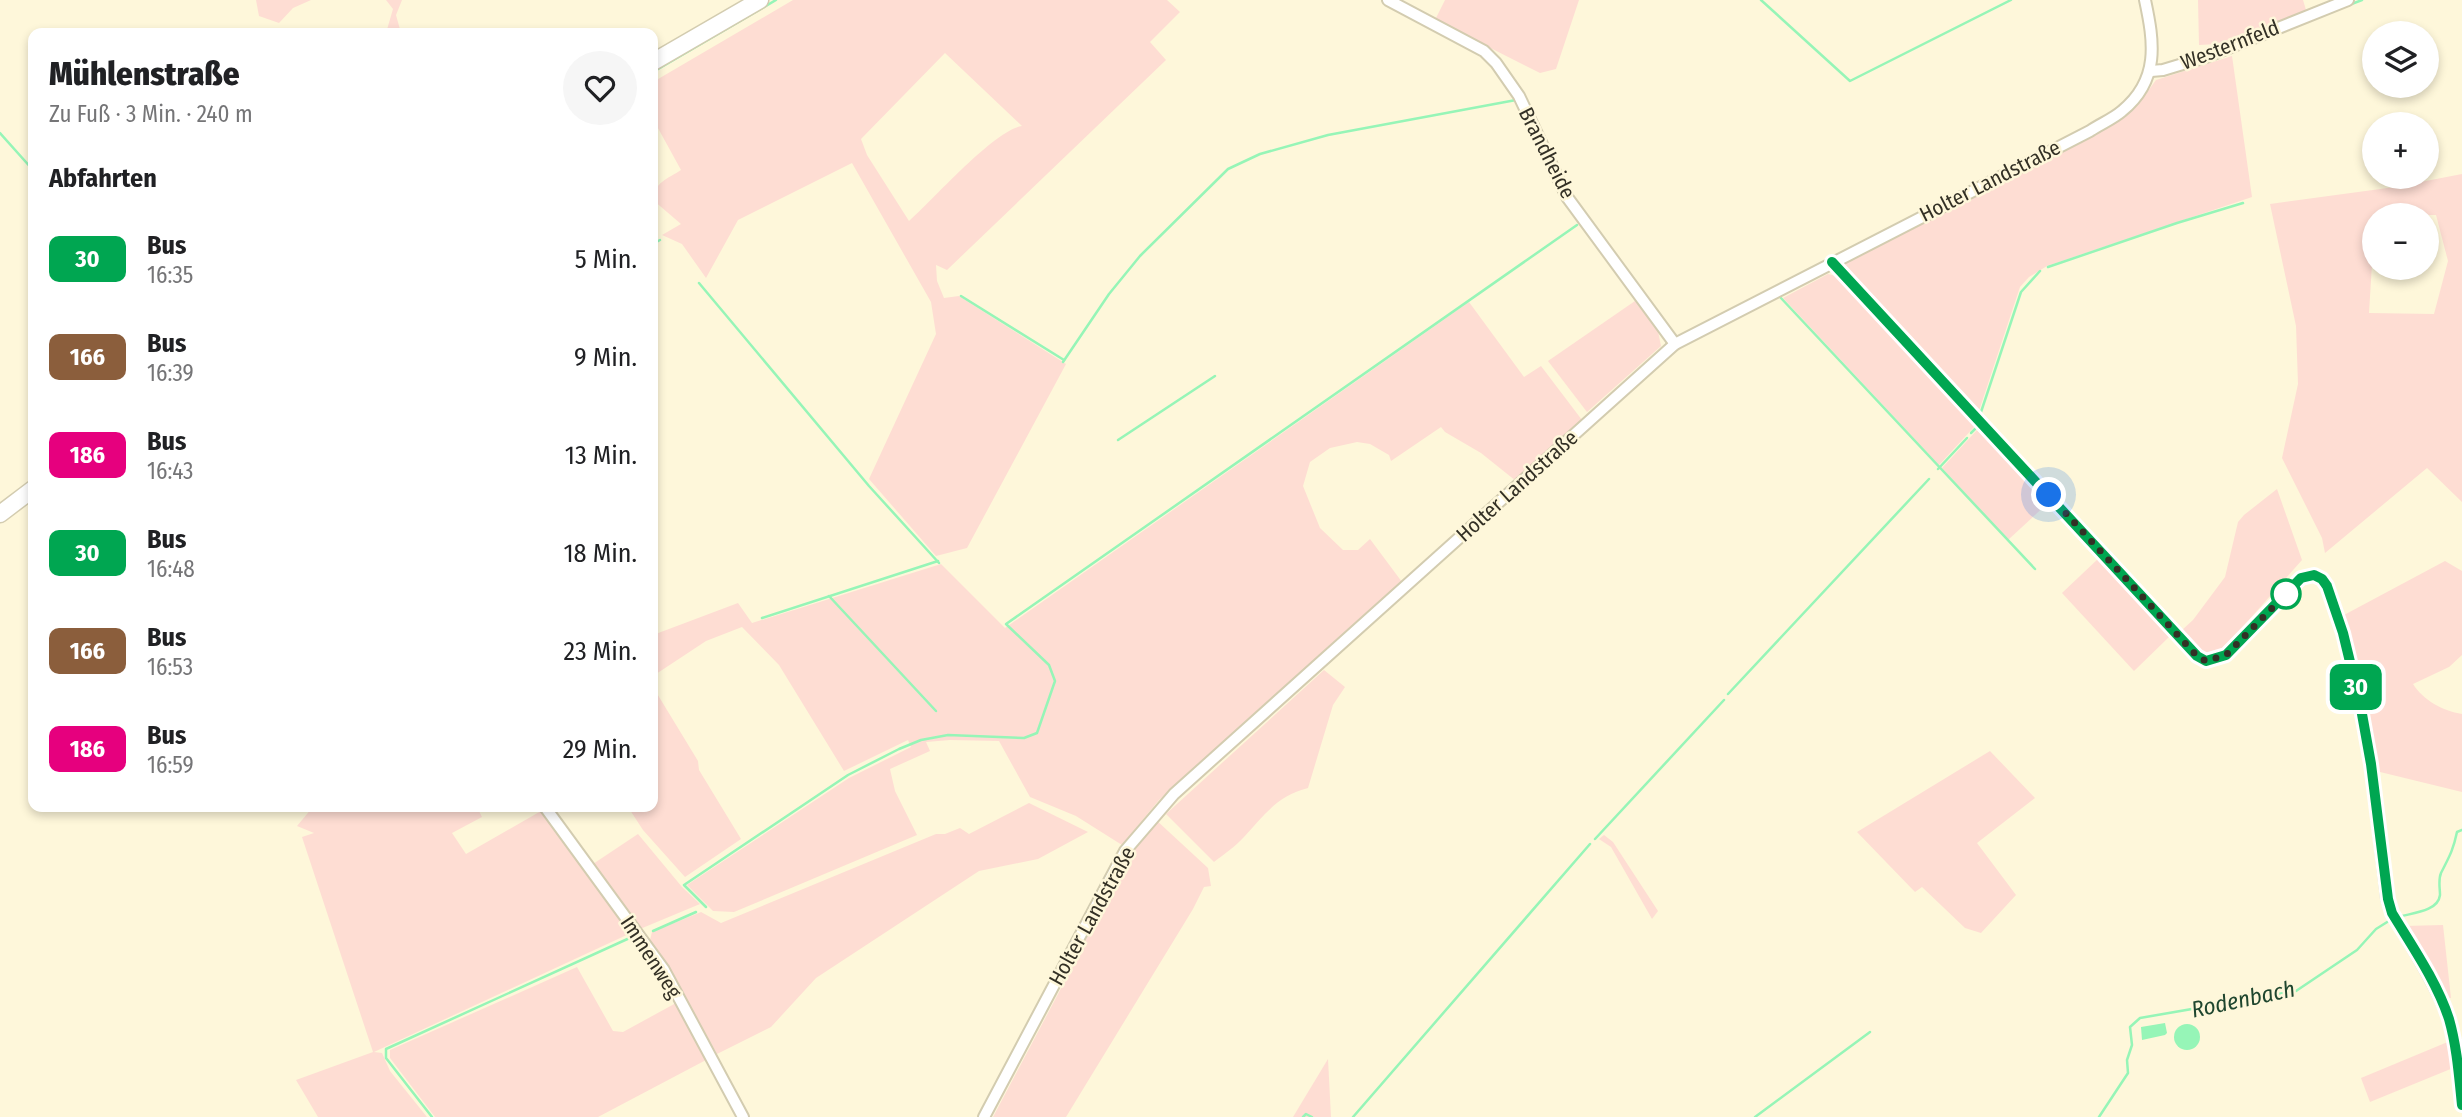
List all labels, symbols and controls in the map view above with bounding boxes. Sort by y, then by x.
street label: Westernfeld [2177,14,2283,76]
map controls [2362,21,2439,280]
button: layers [2362,21,2439,98]
button: heart [563,51,637,125]
text: Mühlenstraße [49,54,240,94]
text: Zu Fuß · 3 Min. · 240 m [49,100,253,128]
street label: Brandheide [1513,103,1581,203]
button: + [2362,112,2439,189]
street label: Holter Landstraße [1915,134,2065,228]
text: Abfahrten [49,163,157,194]
button: − [2362,203,2439,280]
text: Bus [147,230,186,261]
text: 5 Min. [575,244,637,275]
text: 30 [75,245,100,273]
text: 16:35 [147,261,193,289]
text: Bus [147,328,186,359]
text: 9 Min. [574,342,637,373]
text: 166 [70,343,105,371]
text: 16:39 [147,359,194,387]
street label: Holter Landstraße [1451,425,1583,547]
text: Bus [147,426,186,457]
text: 13 Min. [565,440,637,471]
text: 186 [70,441,105,469]
text: 16:43 [147,457,193,485]
your location [2031,477,2066,512]
text: Bus [147,524,186,555]
text: 18 Min. [563,538,637,569]
text: 30 [75,539,100,567]
text: 16:48 [147,555,195,583]
unlabelled marker [2271,579,2301,609]
text: Bus [147,622,186,653]
text: 23 Min. [563,636,637,667]
text: 166 [70,637,105,665]
text: 16:53 [147,653,193,681]
line badge: 30 [2324,664,2388,710]
text: 30 [2344,673,2368,701]
text: Bus [147,720,186,751]
text: 29 Min. [563,734,637,765]
text: 186 [70,735,105,763]
text: 16:59 [147,751,194,779]
street label: Holter Landstraße [1043,842,1141,990]
street label: Immenweg [615,911,687,1003]
water label: Rodenbach [2189,974,2297,1024]

